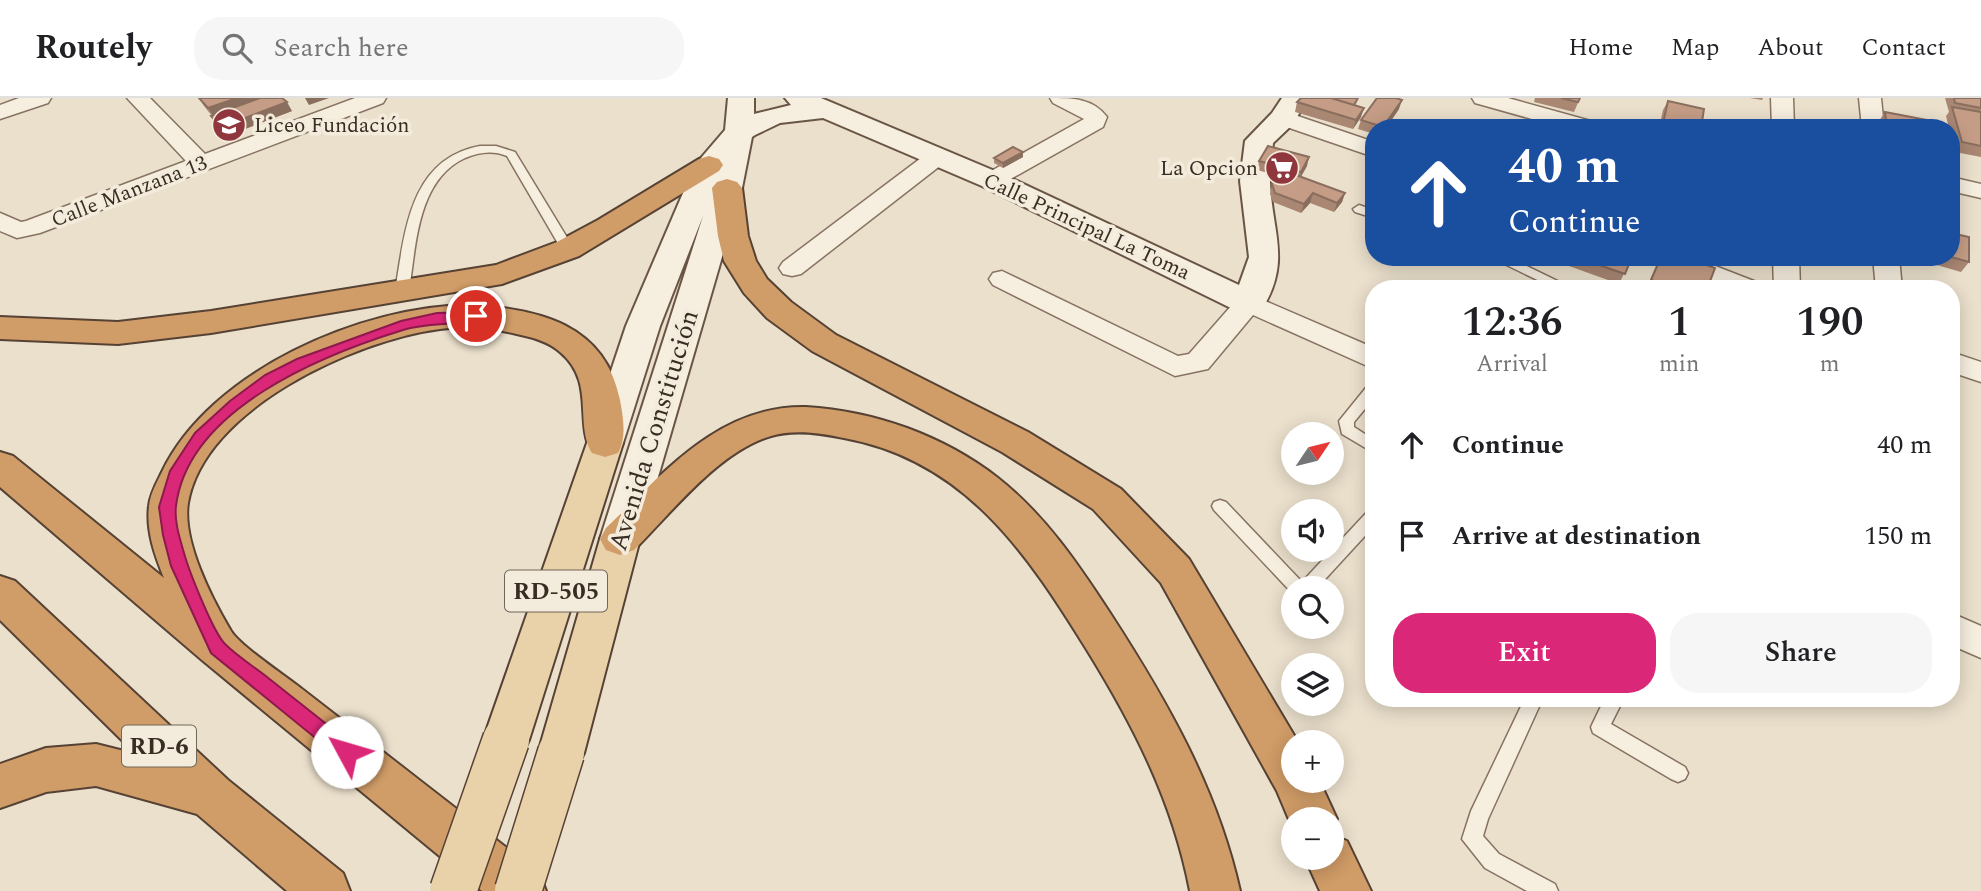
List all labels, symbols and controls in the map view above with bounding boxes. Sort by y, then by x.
search box [194,17,684,80]
text: Routely [35,23,152,73]
text: Search here [274,28,409,68]
icon: search [218,29,256,67]
text: Home [1568,30,1633,66]
text: Map [1671,30,1719,66]
text: About [1757,30,1823,66]
text: Contact [1861,30,1946,66]
school or university icon: Liceo Fundación [210,106,248,144]
place label: Liceo Fundación [254,110,410,142]
text: 40 m [1508,130,1619,205]
street label: Calle Manzana 13 [47,147,212,236]
icon: ahead [1393,147,1484,238]
supermarket icon: La Opcion [1263,149,1301,187]
place label: La Opcion [1160,153,1258,185]
street label: Calle Principal La Toma [978,165,1196,289]
text: Continue [1508,198,1641,247]
pin [446,286,506,346]
text: 12:36 [1462,291,1563,354]
text: 1 [1668,291,1690,354]
text: 190 [1796,291,1863,354]
icon: arrive [457,297,495,335]
street label: Avenida Constitución [598,305,710,556]
text: Arrival [1476,347,1548,382]
text: min [1659,347,1699,382]
text: m [1820,347,1840,382]
north arrow [1281,422,1344,485]
map controls [1281,422,1344,870]
text: Continue [1452,425,1564,465]
text: 40 m [1877,425,1932,465]
icon: ahead [1393,426,1431,464]
button: sound [1281,499,1344,562]
text: Arrive at destination [1452,516,1701,556]
text: 150 m [1864,516,1932,556]
icon: arrive [1393,517,1431,555]
road number: RD-505 [505,570,607,612]
button: search [1281,576,1344,639]
button: Exit [1393,613,1656,693]
button: Share [1670,613,1932,693]
button: layers [1281,653,1344,716]
position arrow [310,715,384,789]
road number: RD-6 [122,726,196,766]
button: + [1281,730,1344,793]
button: − [1281,807,1344,870]

